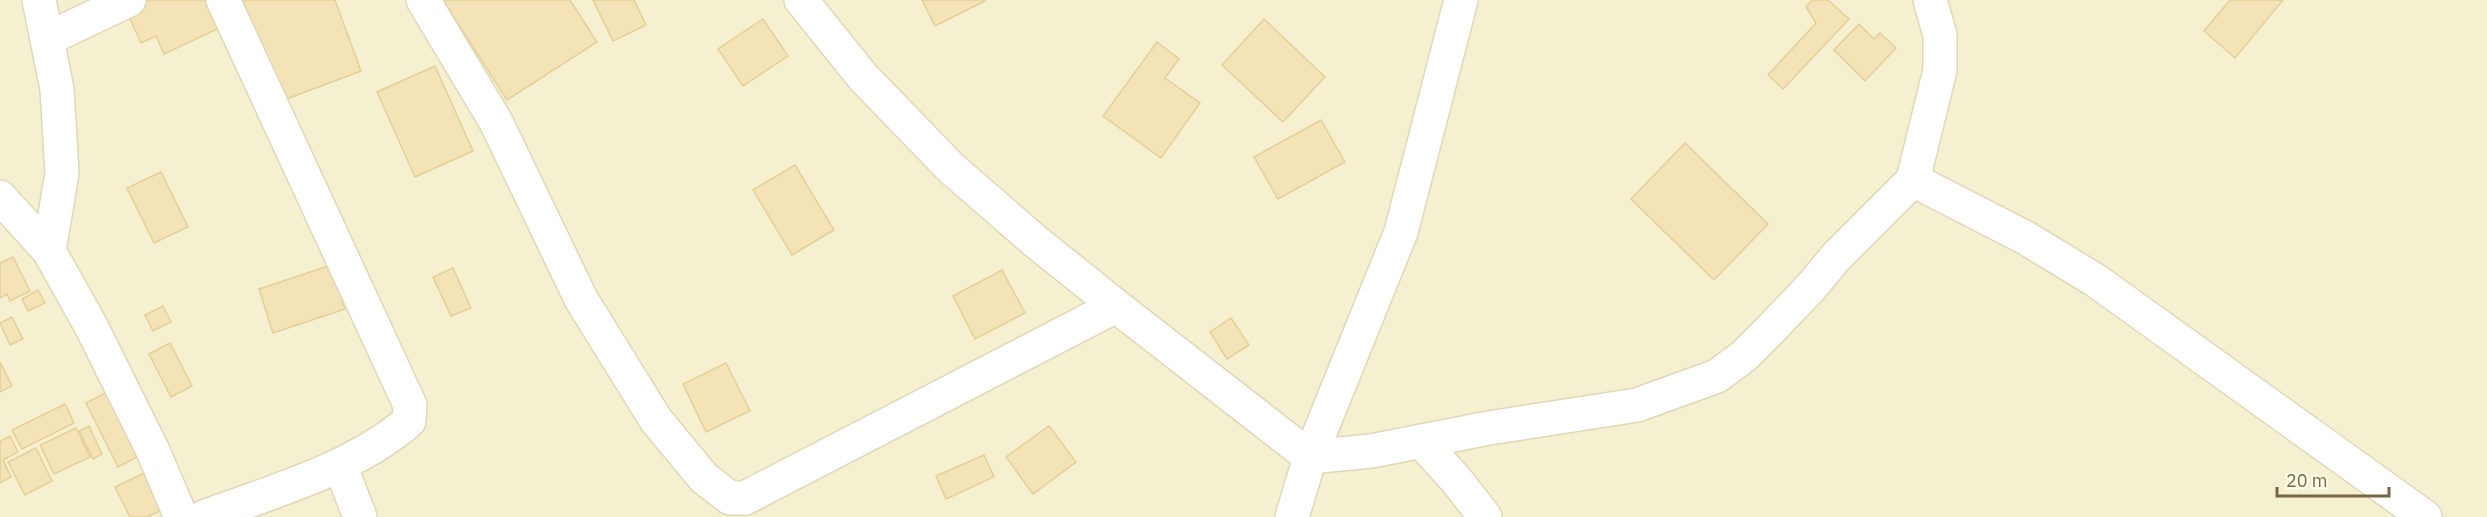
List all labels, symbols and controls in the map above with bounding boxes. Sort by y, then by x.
scale bar [2277,460,2390,498]
text: 20 m [2286,469,2328,492]

